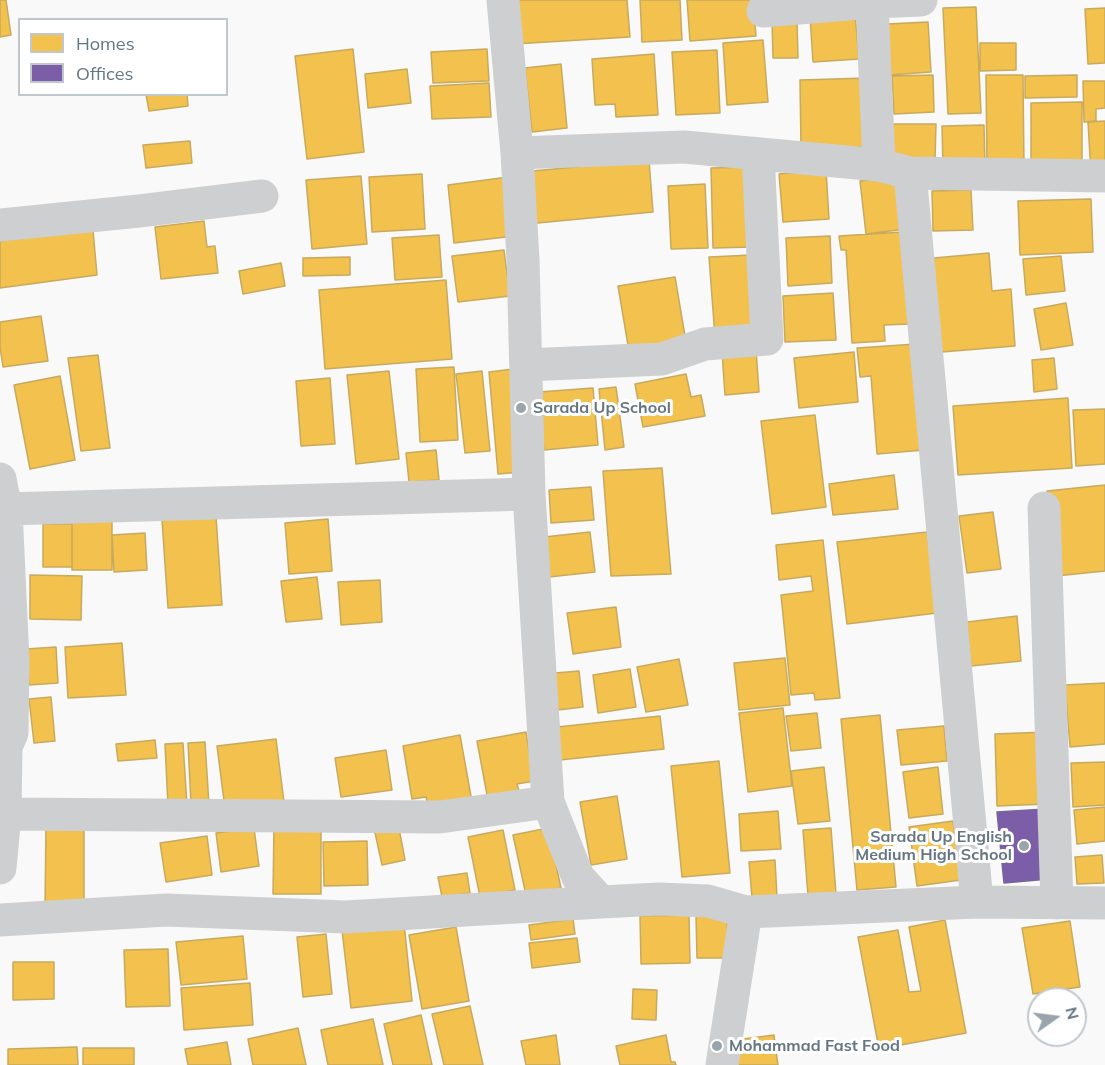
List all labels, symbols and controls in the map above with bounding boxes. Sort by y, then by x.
legend [18,18,228,96]
text: Homes [76,32,135,55]
text: Offices [76,62,133,85]
place label: Sarada Up School [533,398,671,418]
marker: Sarada Up School [514,401,528,415]
place label: Sarada Up English Medium High School [855,827,1012,865]
marker: Sarada Up English Medium High School [1017,839,1031,853]
north arrow [1027,987,1087,1047]
text: N [1061,1005,1084,1021]
place label: Mohammad Fast Food [729,1036,900,1056]
marker: Mohammad Fast Food [710,1039,724,1053]

